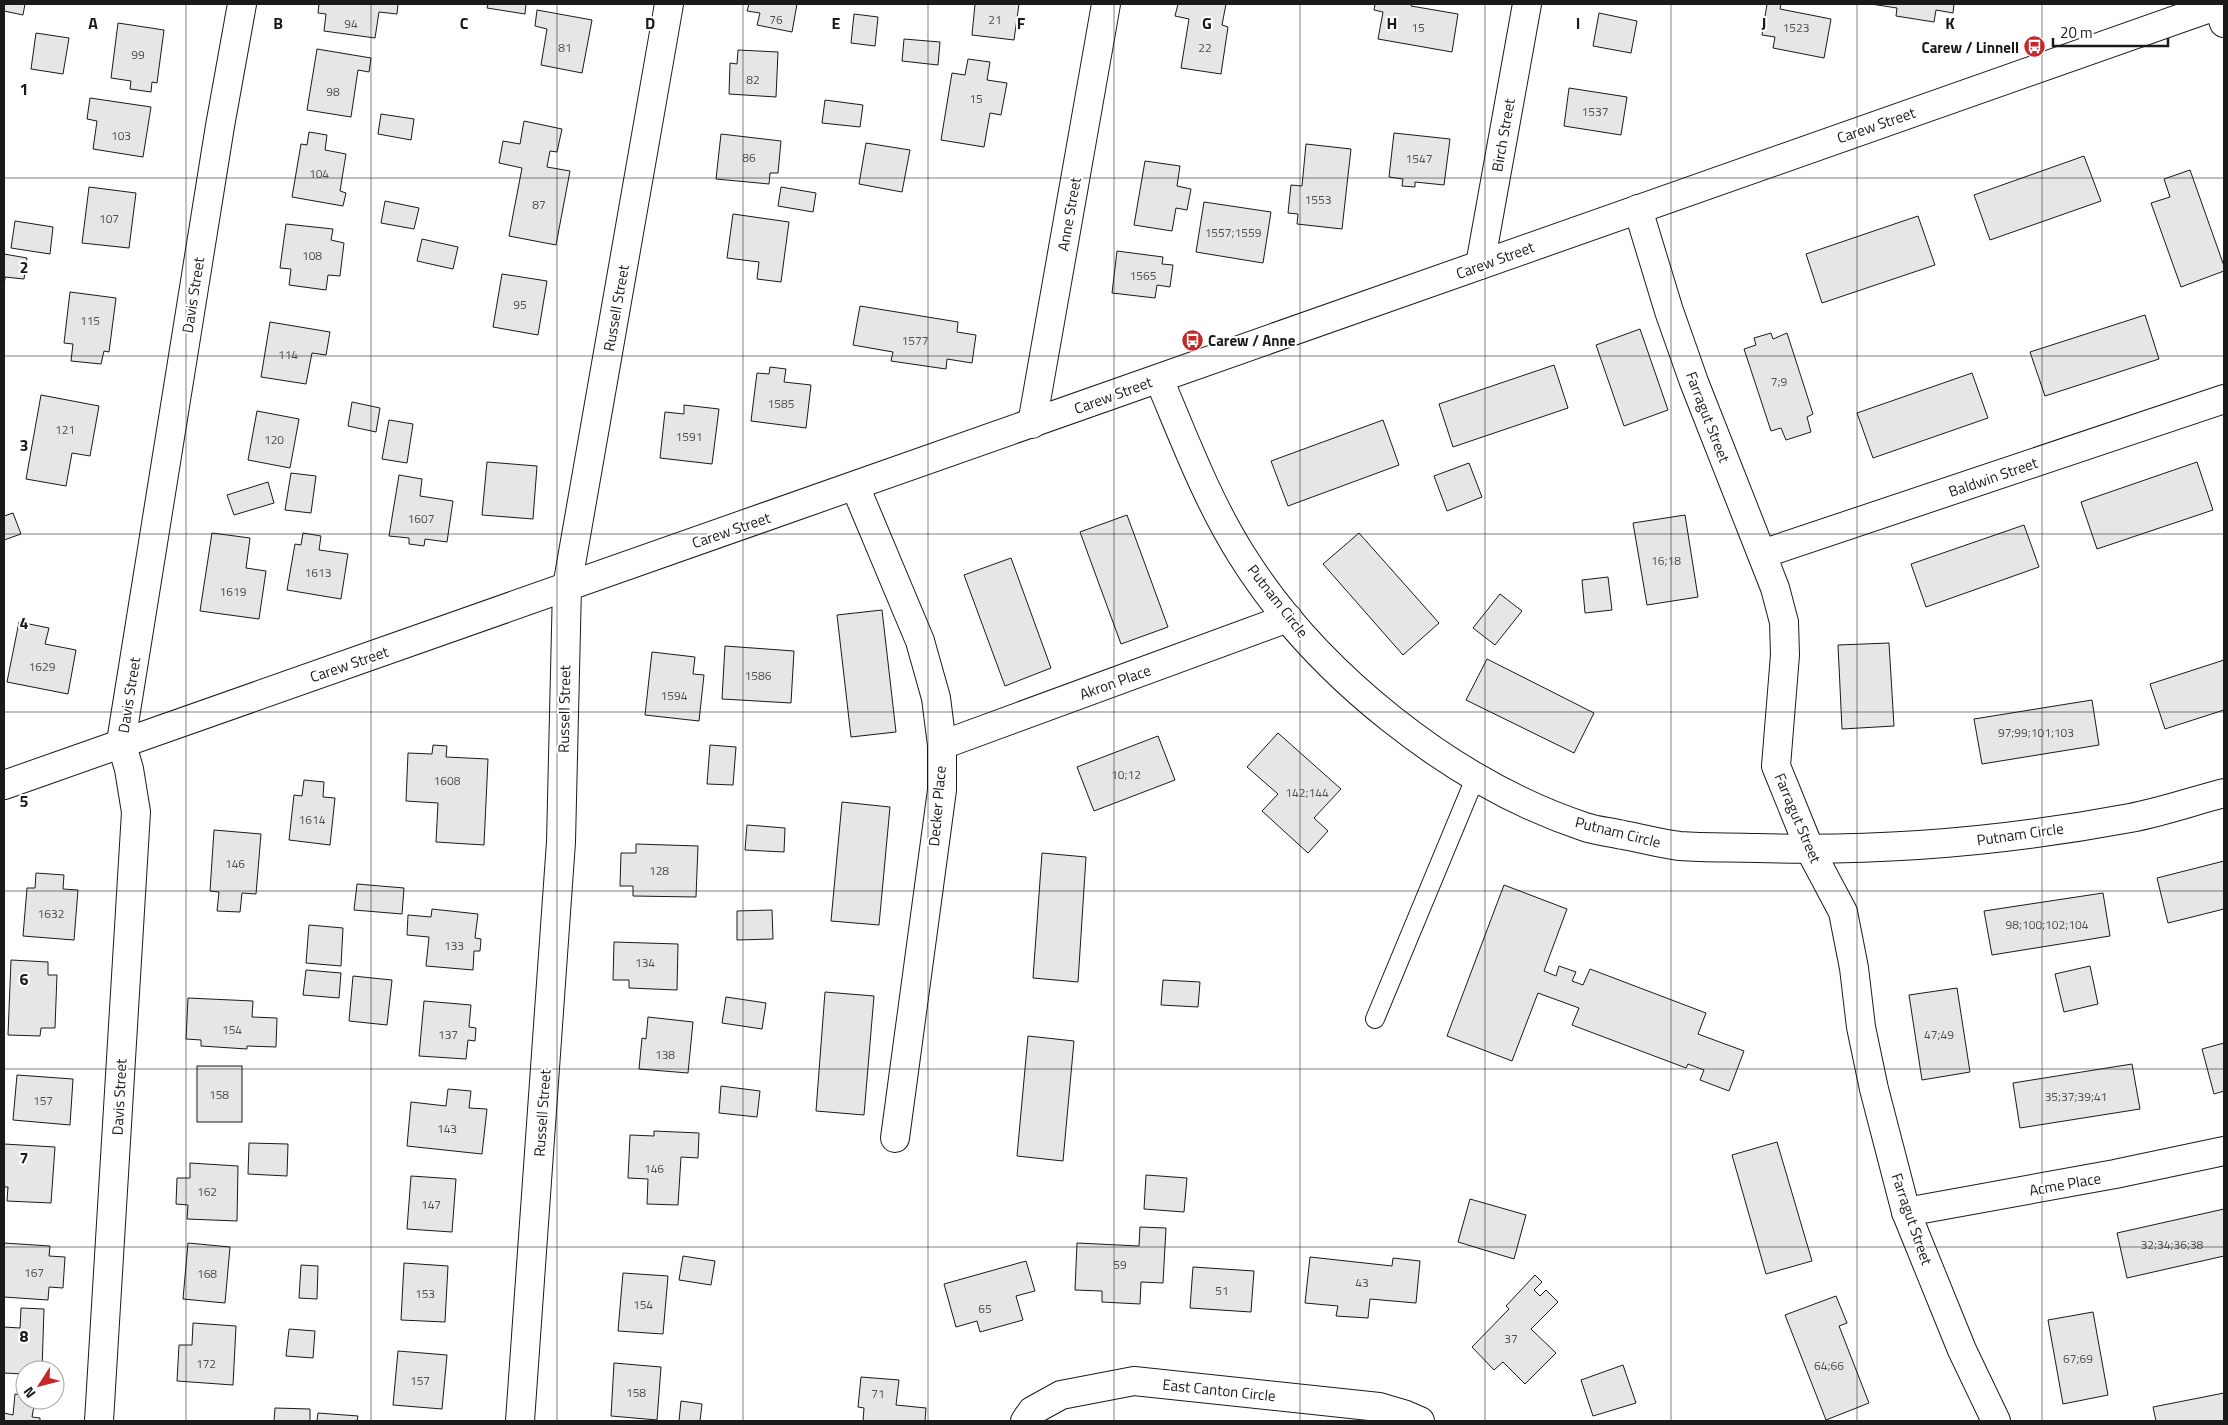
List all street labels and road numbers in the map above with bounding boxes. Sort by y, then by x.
street label: Birch Street [1485,96,1521,174]
street label: Carew Street [1834,101,1919,149]
street label: Anne Street [1051,175,1087,253]
street label: Carew Street [1453,235,1538,285]
street label: Davis Street [176,255,210,335]
street label: Russell Street [597,262,635,353]
street label: Farragut Street [1680,368,1736,466]
street label: Carew Street [1071,370,1156,420]
street label: Baldwin Street [1945,451,2041,503]
street label: Carew Street [689,506,774,554]
street label: Putnam Circle [1242,559,1314,643]
street label: Carew Street [307,640,392,688]
street label: Davis Street [112,655,146,735]
street label: Akron Place [1076,658,1154,706]
street label: Russell Street [552,664,576,753]
street label: Decker Place [922,765,952,847]
street label: Farragut Street [1769,769,1828,867]
street label: Putnam Circle [1573,810,1663,854]
street label: Putnam Circle [1975,817,2065,851]
street label: Davis Street [106,1057,133,1136]
street label: Russell Street [527,1068,557,1157]
street label: Acme Place [2027,1166,2103,1202]
street label: Farragut Street [1886,1170,1939,1269]
street label: East Canton Circle [1161,1373,1277,1407]

